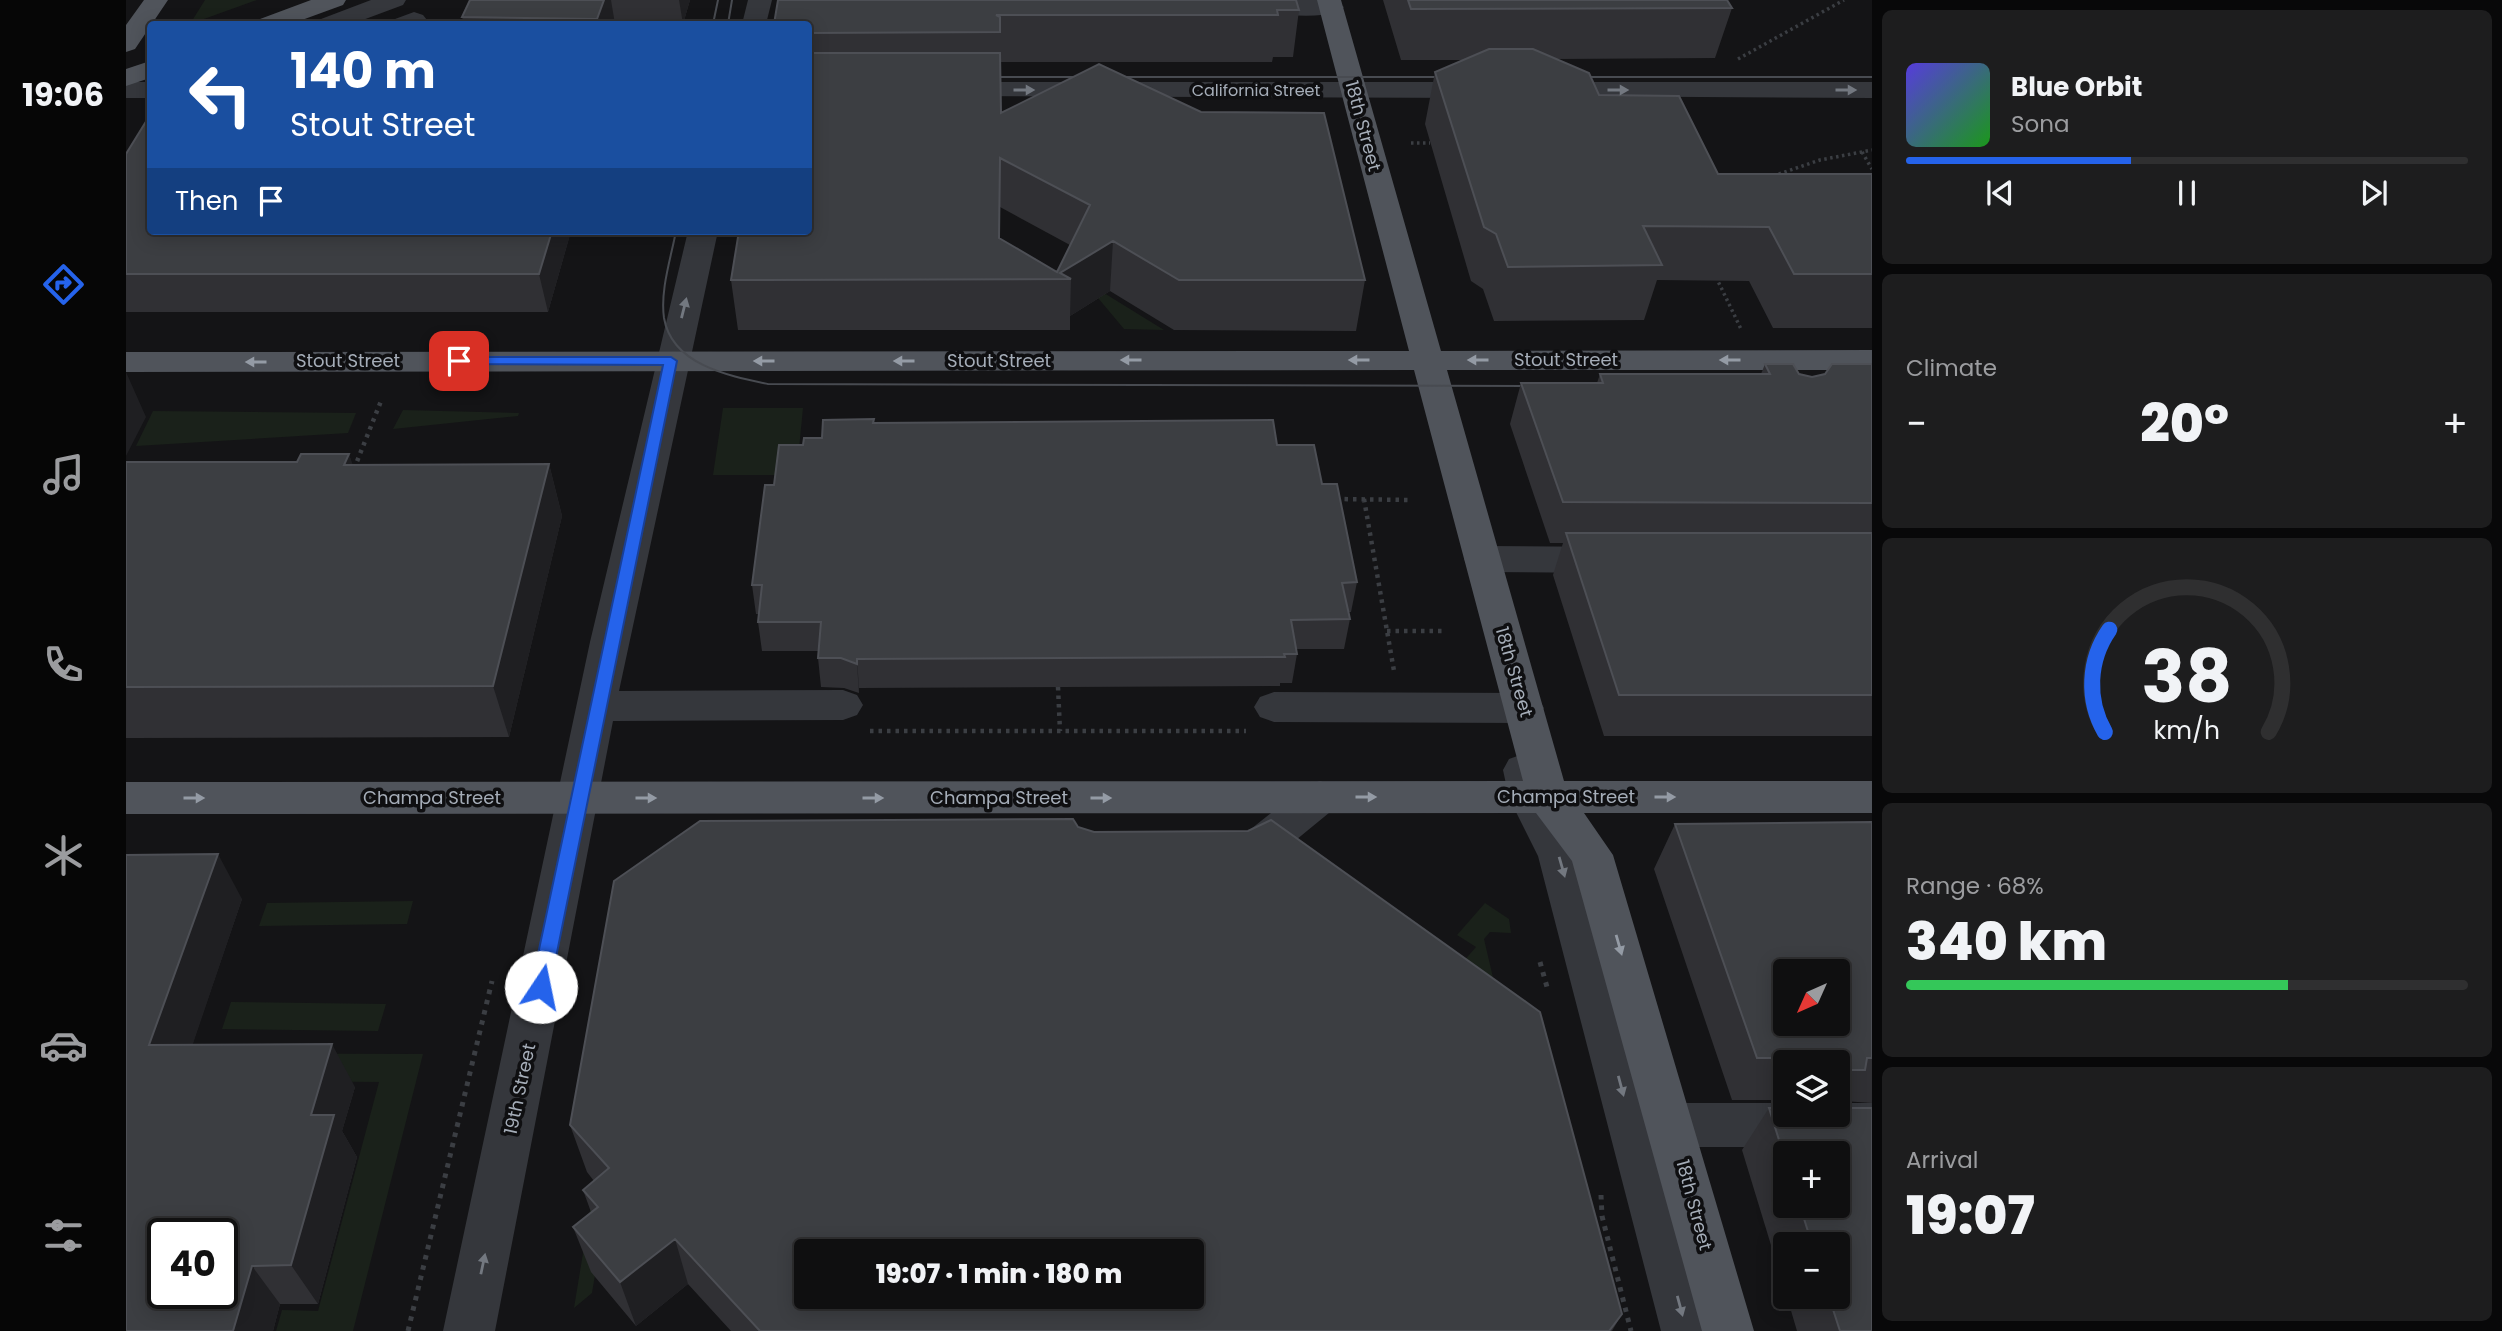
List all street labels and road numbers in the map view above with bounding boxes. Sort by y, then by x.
street label: 18th Street [1339,78,1388,174]
street label: California Street [1192,79,1320,102]
street label: Stout Street [1514,347,1618,372]
street label: Stout Street [296,348,400,373]
street label: Stout Street [947,348,1051,373]
street label: 18th Street [1490,624,1539,720]
street label: Champa Street [1497,784,1635,809]
street label: Champa Street [363,785,501,810]
street label: Champa Street [930,785,1068,810]
street label: 19th Street [498,1041,541,1137]
street label: 18th Street [1670,1157,1719,1253]

